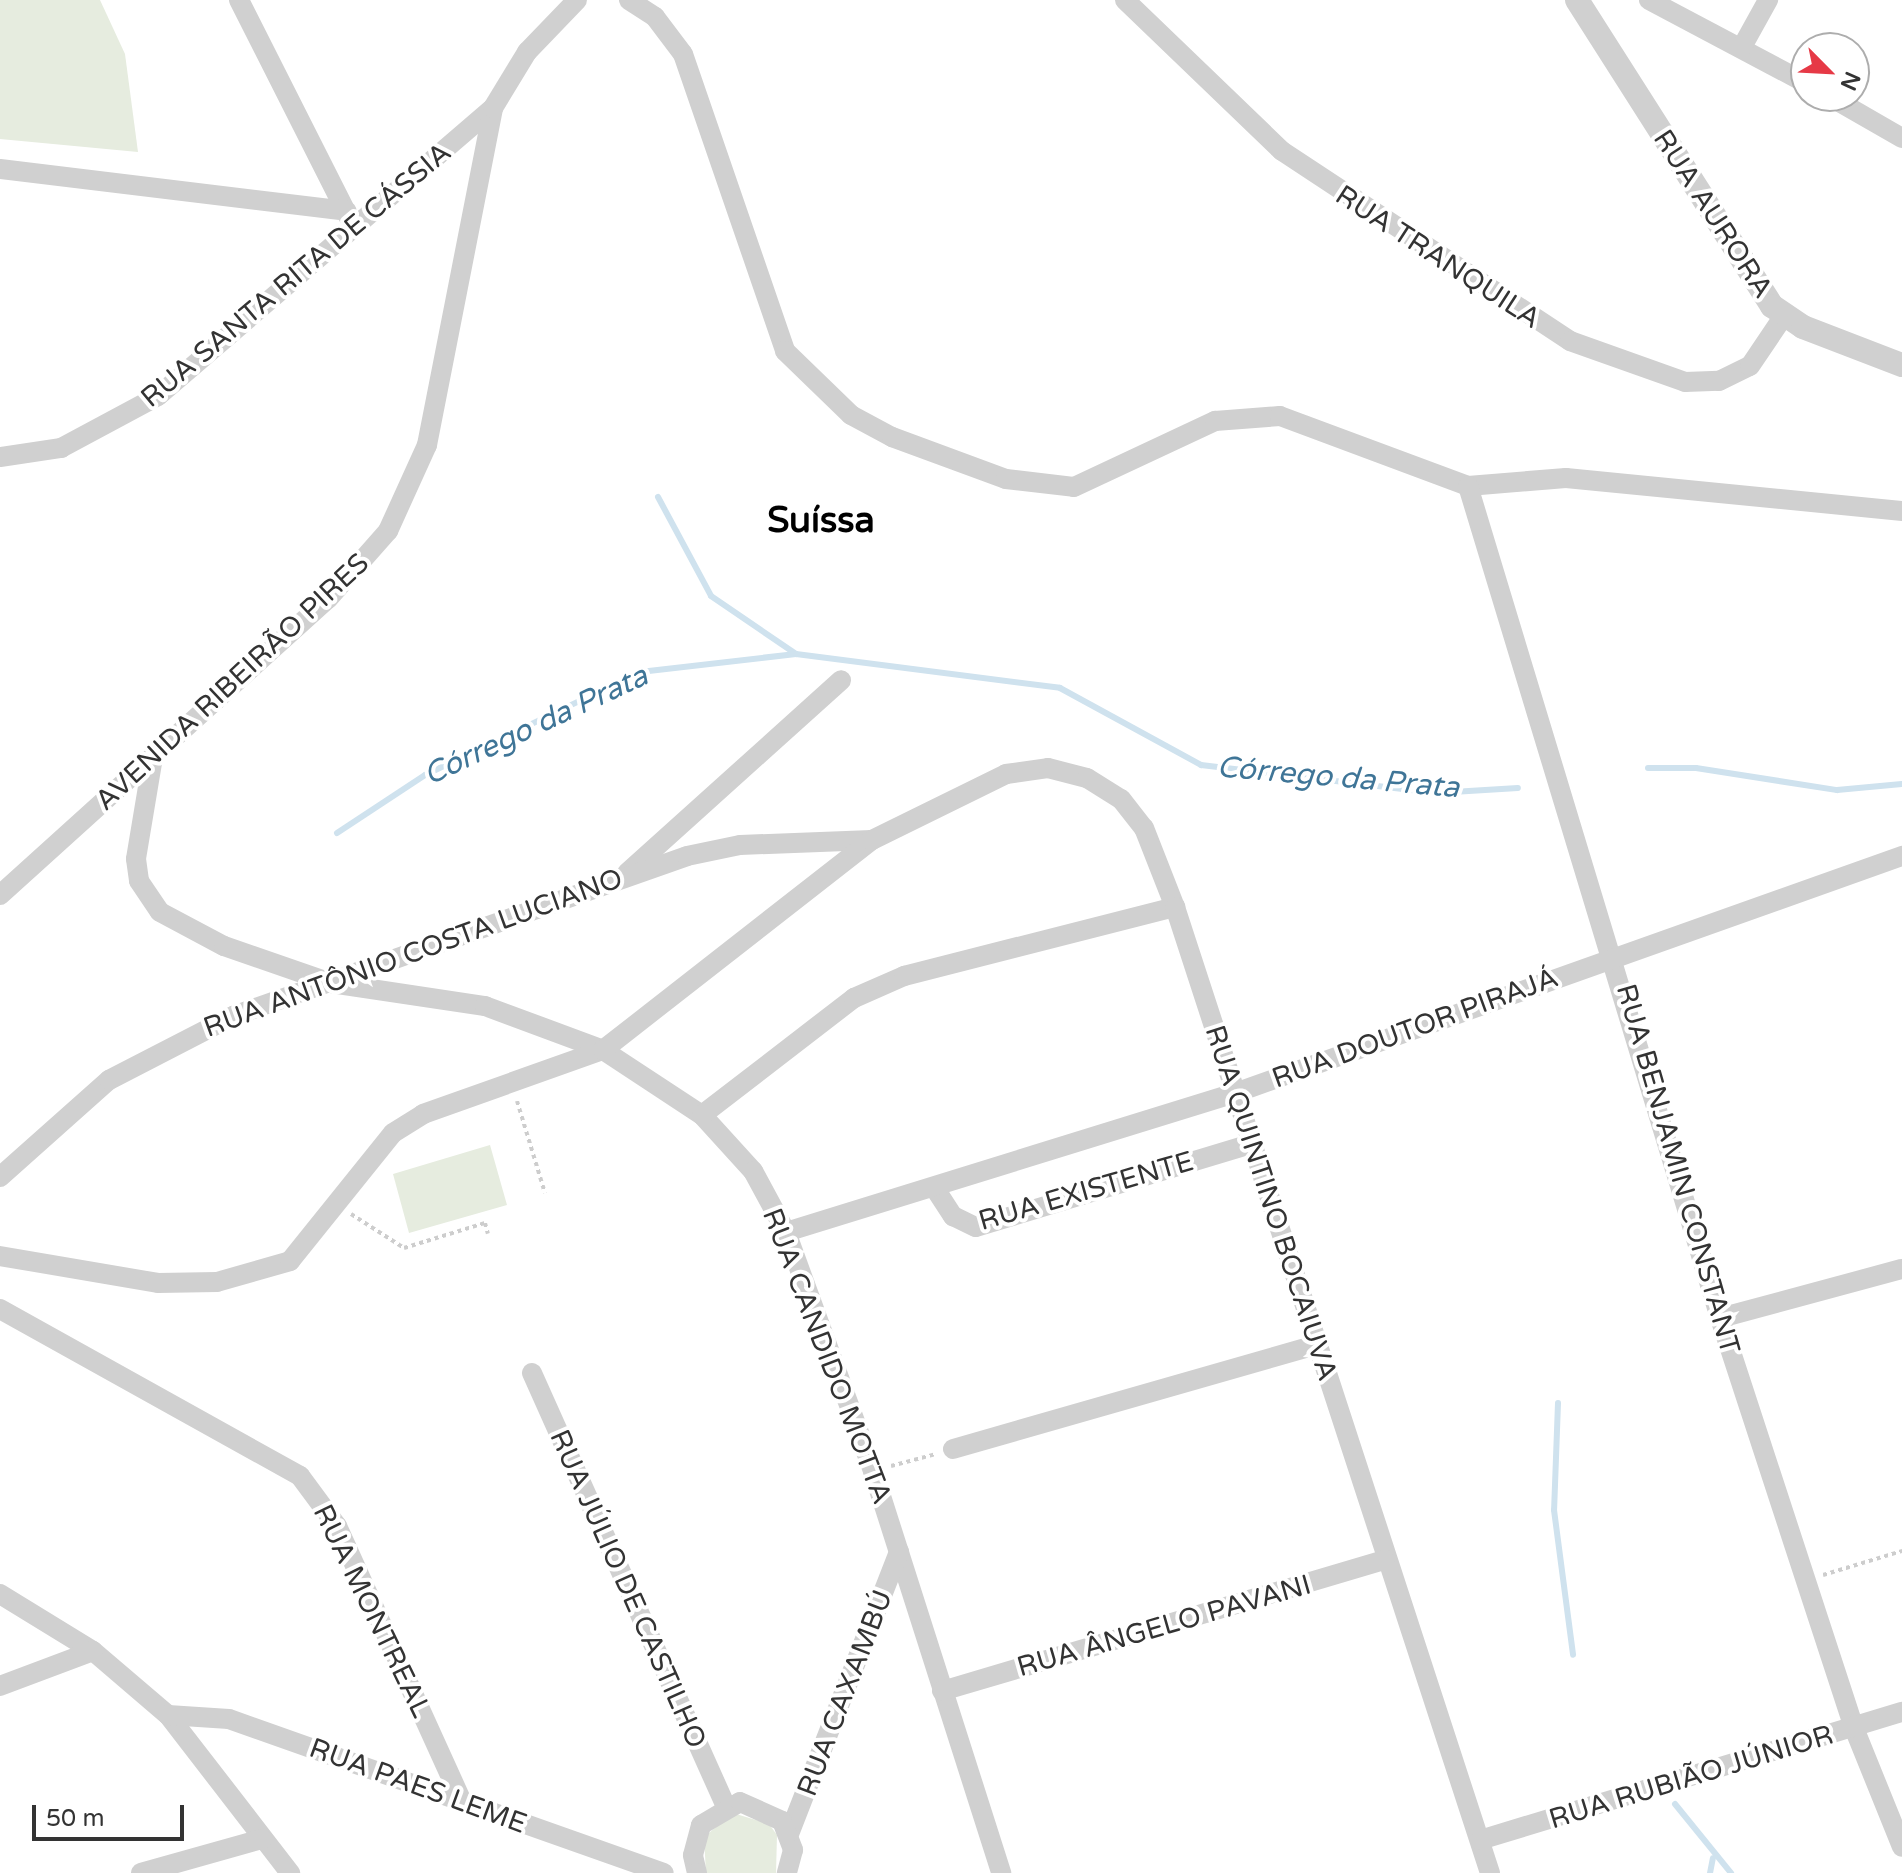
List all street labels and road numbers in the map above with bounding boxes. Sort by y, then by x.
street label: RUA AURORA [1646,124,1780,304]
street label: RUA SANTA RITA DE CÁSSIA [134,135,458,415]
street label: RUA TRANQUILA [1329,178,1547,336]
street label: AVENIDA RIBEIRÃO PIRES [88,546,376,818]
street label: RUA ANTÔNIO COSTA LUCIANO [199,861,627,1045]
street label: RUA DOUTOR PIRAJÁ [1268,961,1562,1095]
street label: RUA BENJAMIN CONSTANT [1609,980,1747,1358]
street label: RUA QUINTINO BOCAIUVA [1198,1021,1344,1385]
street label: RUA EXISTENTE [975,1144,1197,1238]
street label: RUA CANDIDO MOTTA [755,1203,899,1509]
street label: RUA JÚLIO DE CASTILHO [543,1425,713,1753]
street label: RUA MONTREAL [306,1499,438,1723]
street label: RUA ÂNGELO PAVANI [1013,1568,1315,1684]
street label: RUA CAXAMBÚ [790,1585,900,1801]
street label: RUA RUBIÃO JÚNIOR [1545,1718,1837,1836]
street label: RUA PAES LEME [305,1731,531,1841]

